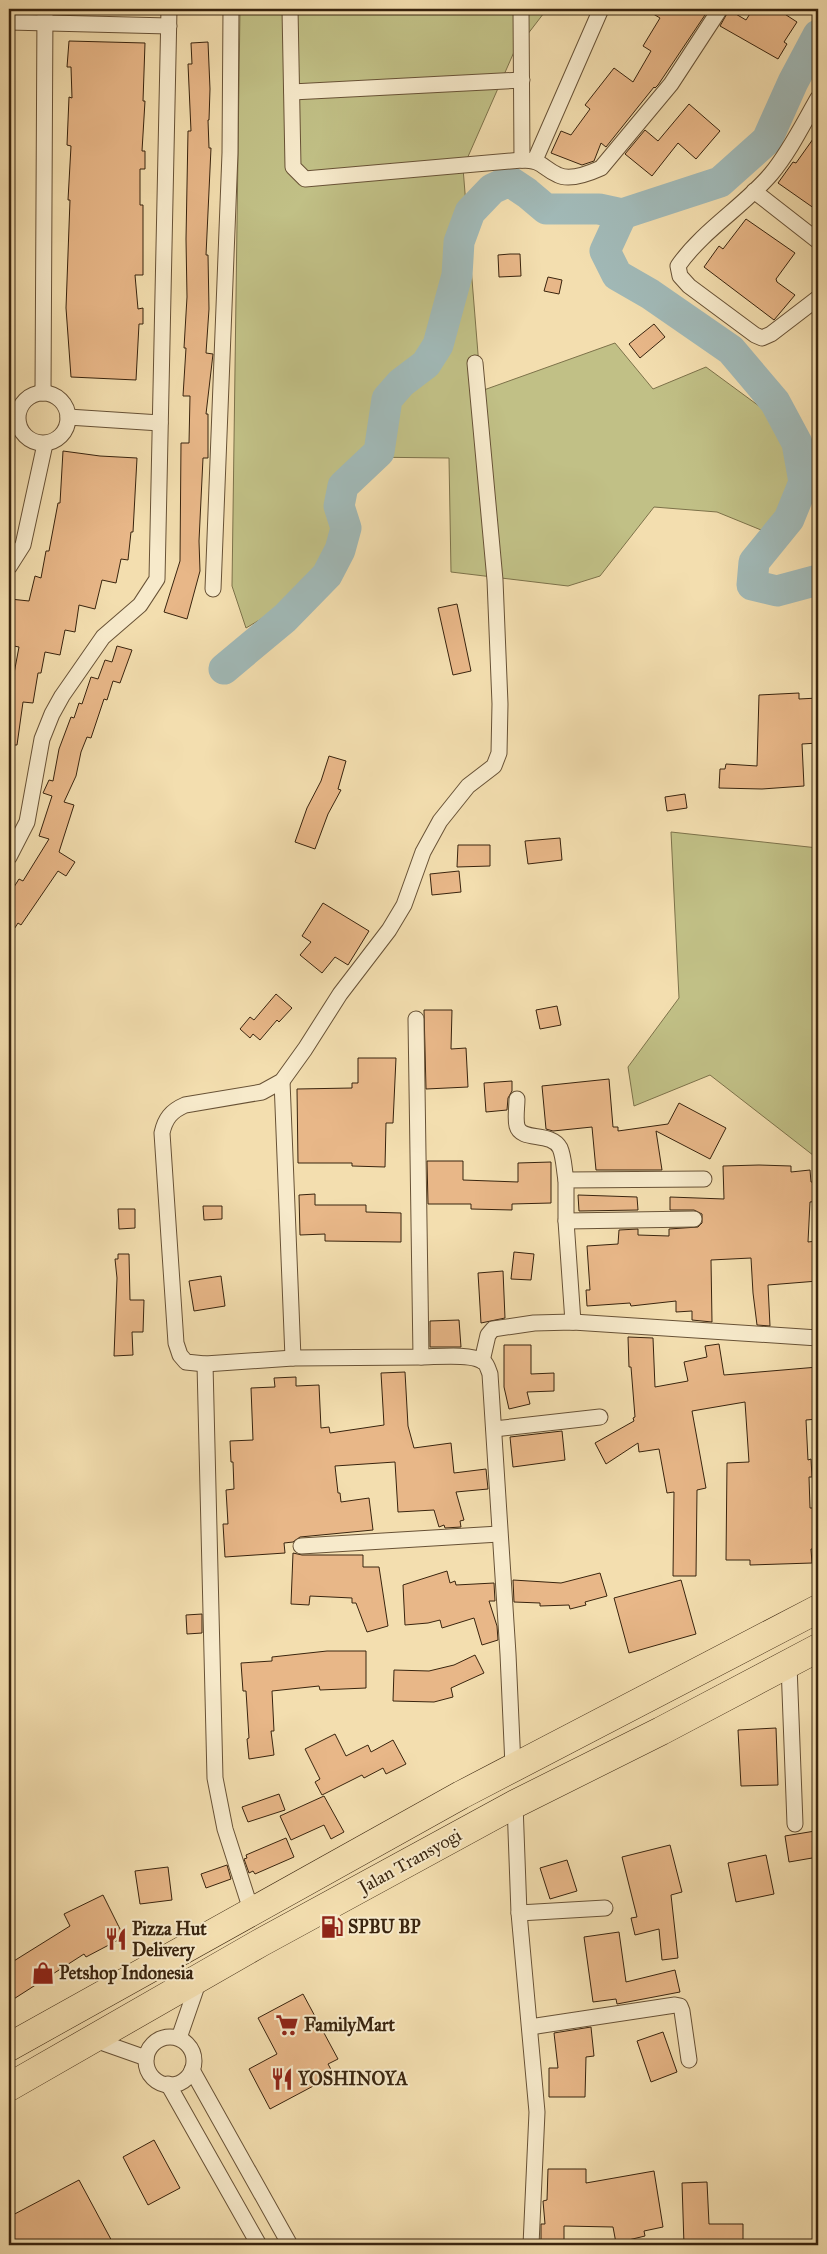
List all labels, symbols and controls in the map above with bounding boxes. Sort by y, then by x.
street label: Jalan Transyogi [353,1824,466,1900]
fuel station icon: SPBU BP [319,1914,345,1940]
place label: SPBU BP [348,1916,421,1938]
place label: Pizza Hut Delivery [132,1918,207,1962]
restaurant icon: Pizza Hut Delivery [103,1926,129,1952]
shop icon: Petshop Indonesia [30,1960,56,1986]
place label: Petshop Indonesia [59,1962,194,1985]
supermarket icon: FamilyMart [274,2012,300,2038]
place label: FamilyMart [304,2014,396,2037]
restaurant icon: YOSHINOYA [269,2066,295,2092]
place label: YOSHINOYA [297,2068,409,2090]

